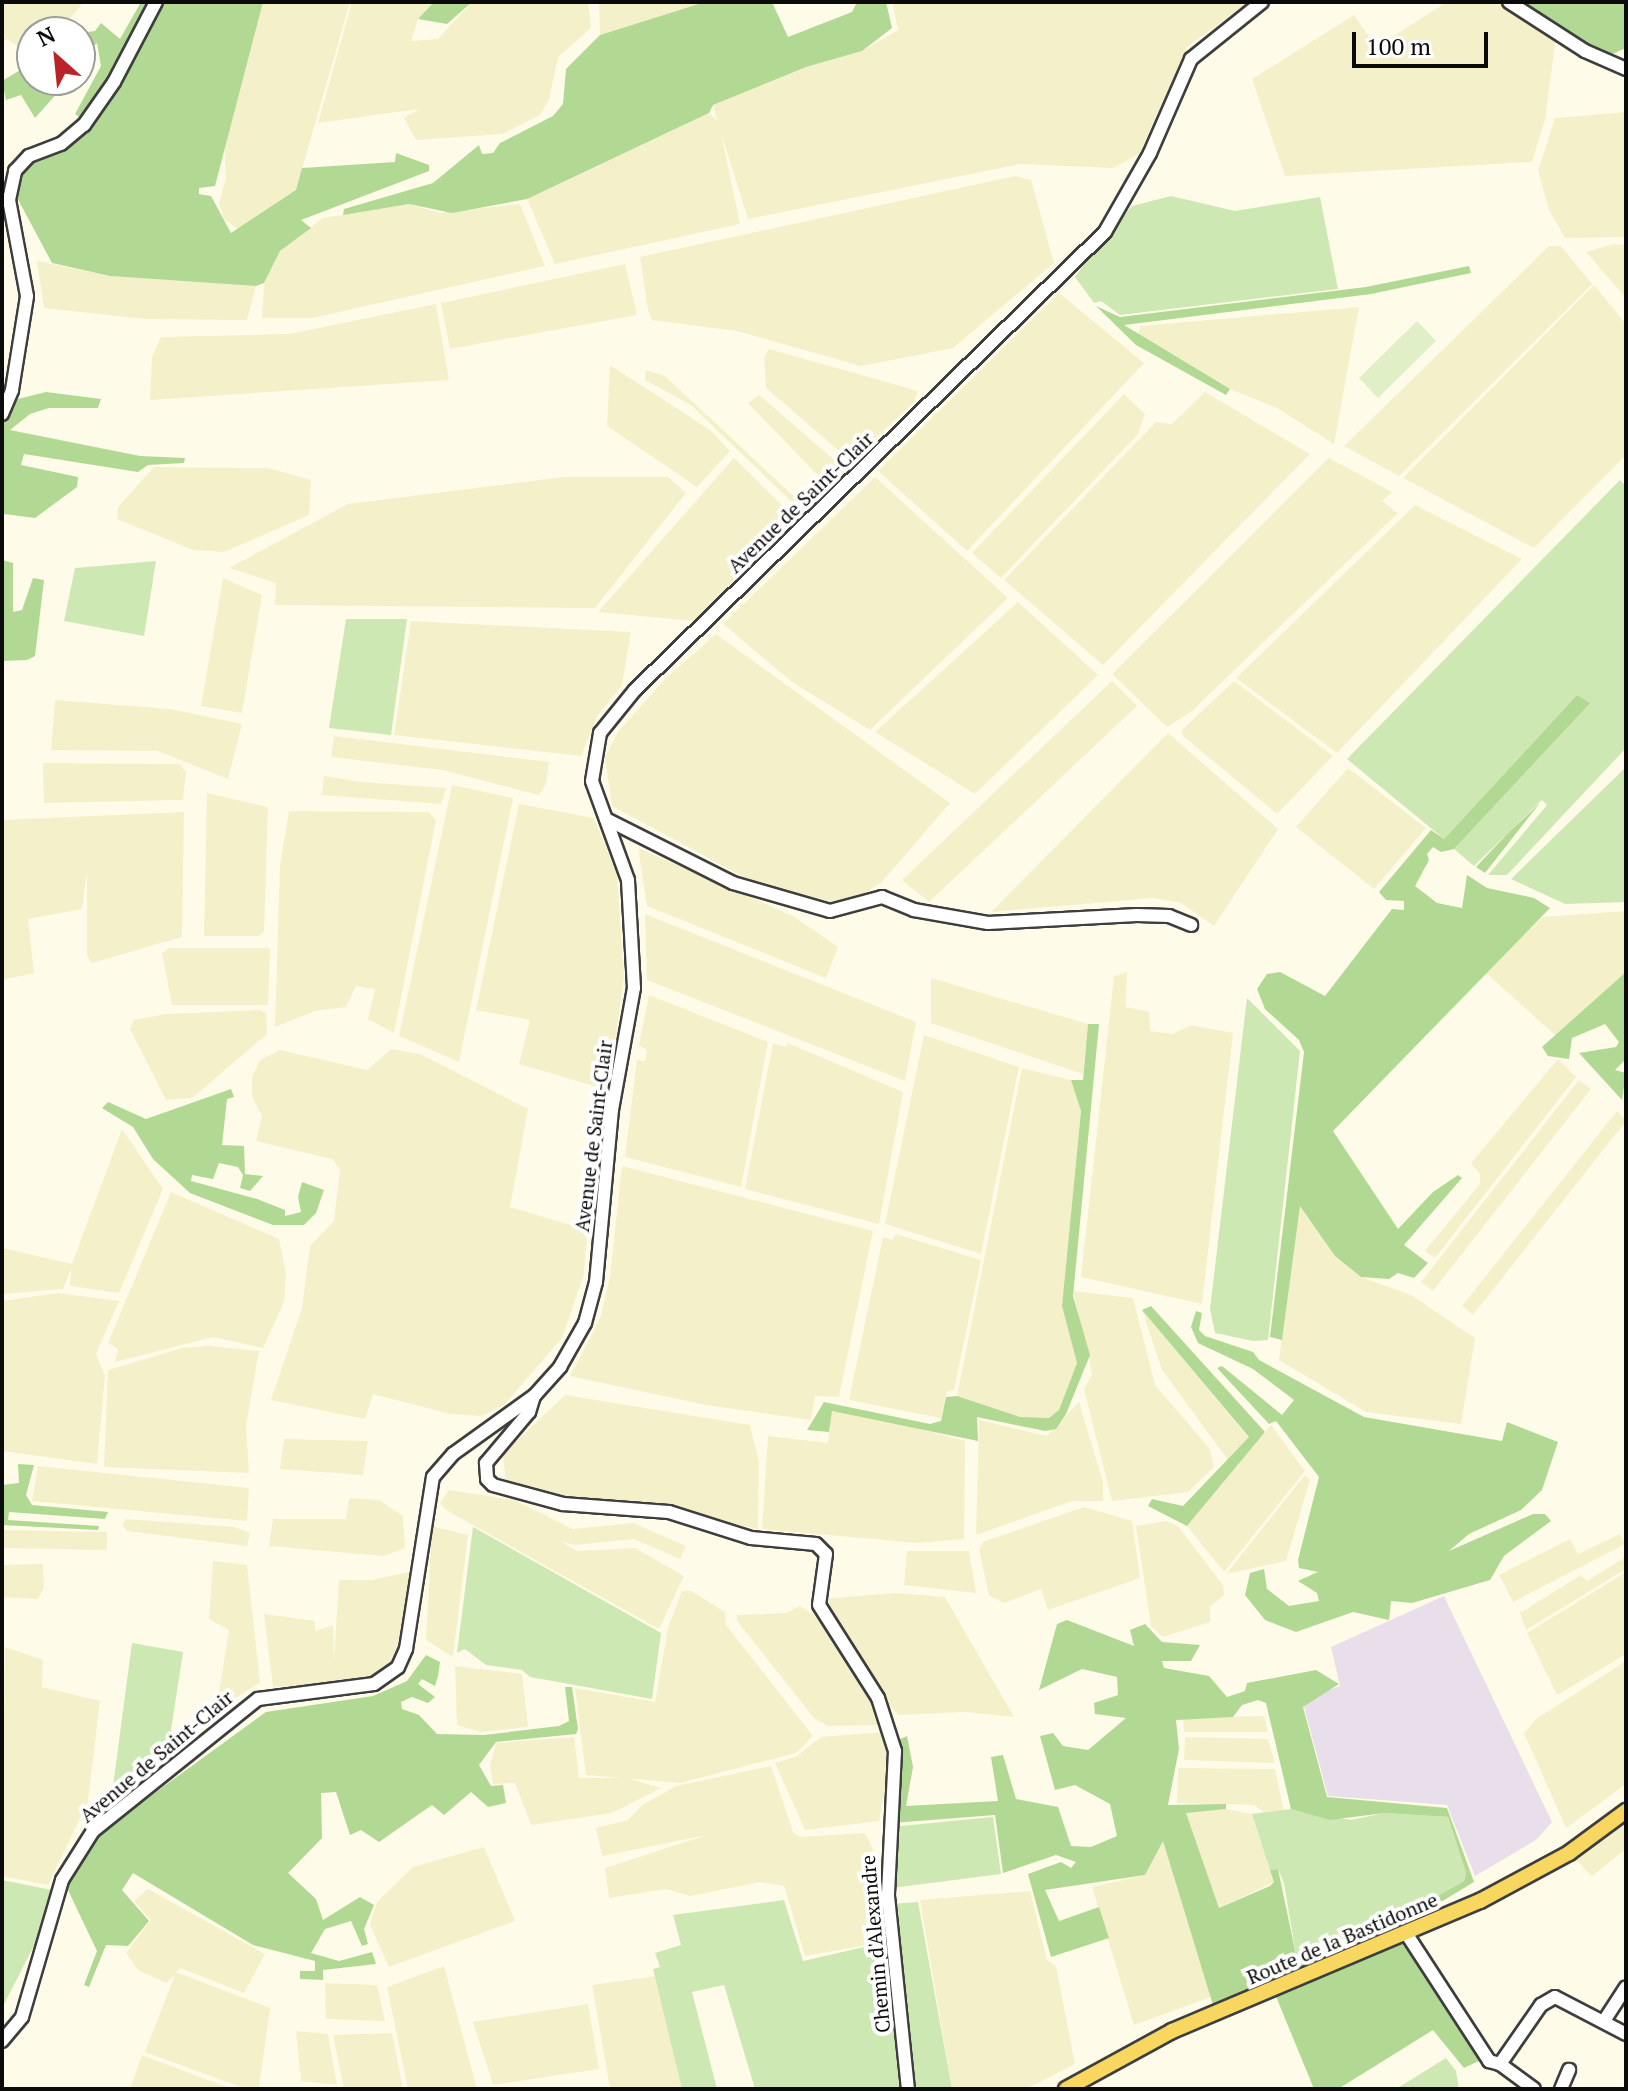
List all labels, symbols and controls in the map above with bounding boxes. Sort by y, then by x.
north arrow [16,16,96,96]
scale bar [1356,16,1492,66]
text: N [32,19,60,53]
text: 100 m [1366,30,1431,62]
street label: Avenue de Saint-Clair [722,426,878,578]
street label: Avenue de Saint-Clair [569,1039,617,1233]
street label: Avenue de Saint-Clair [74,1685,238,1827]
street label: Chemin d'Alexandre [855,1854,895,2034]
street label: Route de la Bastidonne [1243,1887,1441,1989]

